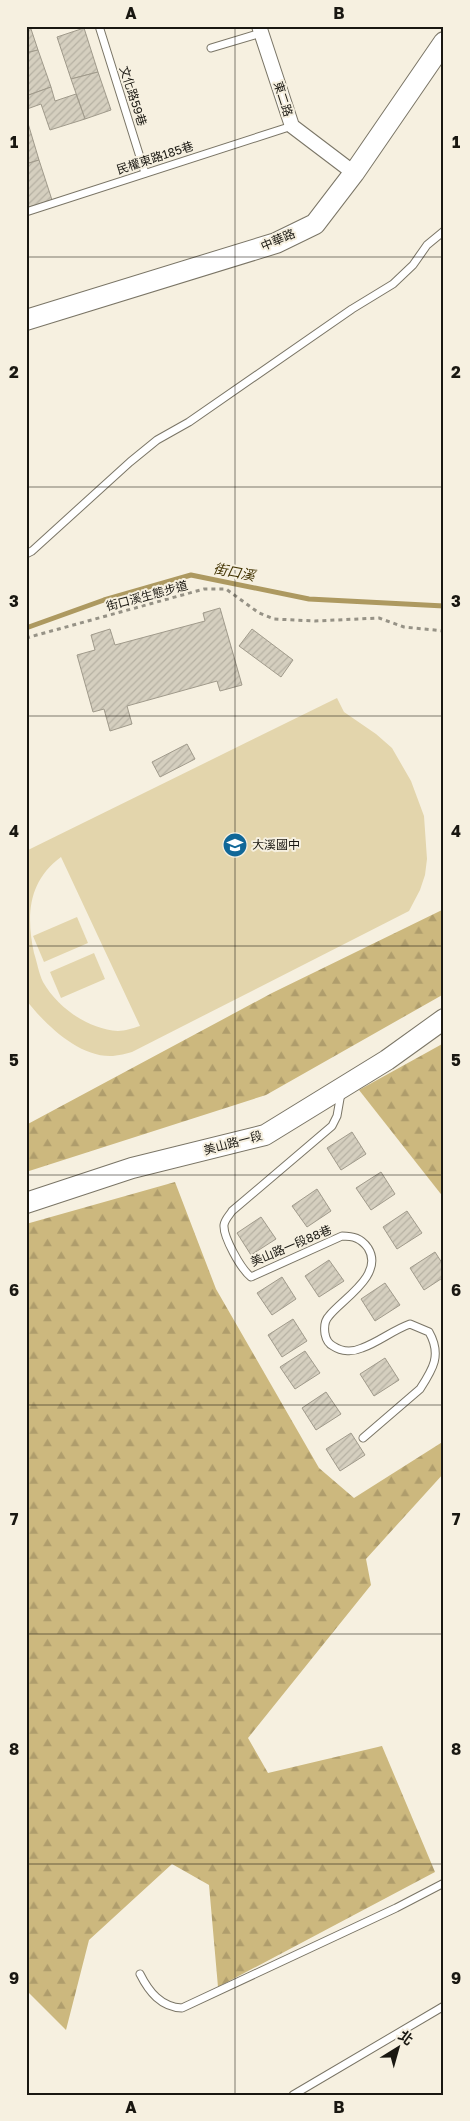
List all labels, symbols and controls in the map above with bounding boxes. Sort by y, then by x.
text: A [125,3,137,23]
text: B [333,3,345,23]
street label: 文化路59巷 [117,64,150,128]
street label: 東二路 [271,79,296,118]
text: 1 [10,132,18,152]
text: 1 [452,132,460,152]
street label: 民權東路185巷 [114,138,195,177]
street label: 中華路 [258,226,297,253]
text: 2 [9,362,19,382]
text: 2 [451,362,461,382]
water label: 街口溪 [212,559,258,584]
street label: 街口溪生態步道 [104,577,189,614]
text: 3 [9,591,19,611]
text: 3 [451,591,461,611]
text: 4 [9,821,19,841]
text: 4 [451,821,461,841]
school or university icon: 大溪國中 [222,832,248,858]
place label: 大溪國中 [252,837,300,852]
text: 5 [9,1050,19,1070]
text: 5 [451,1050,461,1070]
street label: 美山路一段 [202,1128,264,1158]
street label: 美山路一段88巷 [248,1222,334,1269]
text: 6 [9,1280,19,1300]
text: 6 [451,1280,461,1300]
text: 7 [10,1509,19,1529]
text: 7 [452,1509,461,1529]
text: 8 [9,1739,19,1759]
text: 8 [451,1739,461,1759]
text: 9 [9,1968,19,1988]
text: 9 [451,1968,461,1988]
north arrow [372,2024,422,2074]
text: 北 [395,2026,417,2048]
text: A [125,2097,137,2117]
text: B [333,2097,345,2117]

